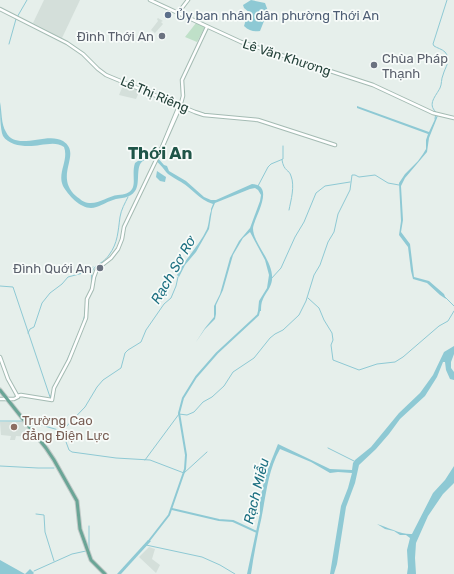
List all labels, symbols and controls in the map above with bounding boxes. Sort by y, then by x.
place label: Ủy ban nhân dân phường Thới An [176,8,379,24]
marker: Ủy ban nhân dân phường Thới An [163,10,173,20]
place label: Đình Thới An [77,29,154,44]
marker: Đình Thới An [157,31,167,41]
street label: Lê Văn Khương [241,36,333,80]
place label: Chùa Pháp Thạnh [382,51,448,81]
marker: Chùa Pháp Thạnh [369,60,379,70]
street label: Lê Thị Riêng [118,73,191,117]
district label: Thới An [128,143,192,163]
water label: Rạch Sơ Rơ [147,232,200,307]
place label: Đình Quới An [13,261,92,276]
marker: Đình Quới An [95,263,105,273]
place label: Trường Cao đẳng Điện Lực [22,413,110,444]
marker: Trường Cao đẳng Điện Lực [9,422,19,432]
water label: Rạch Miễu [239,456,273,526]

